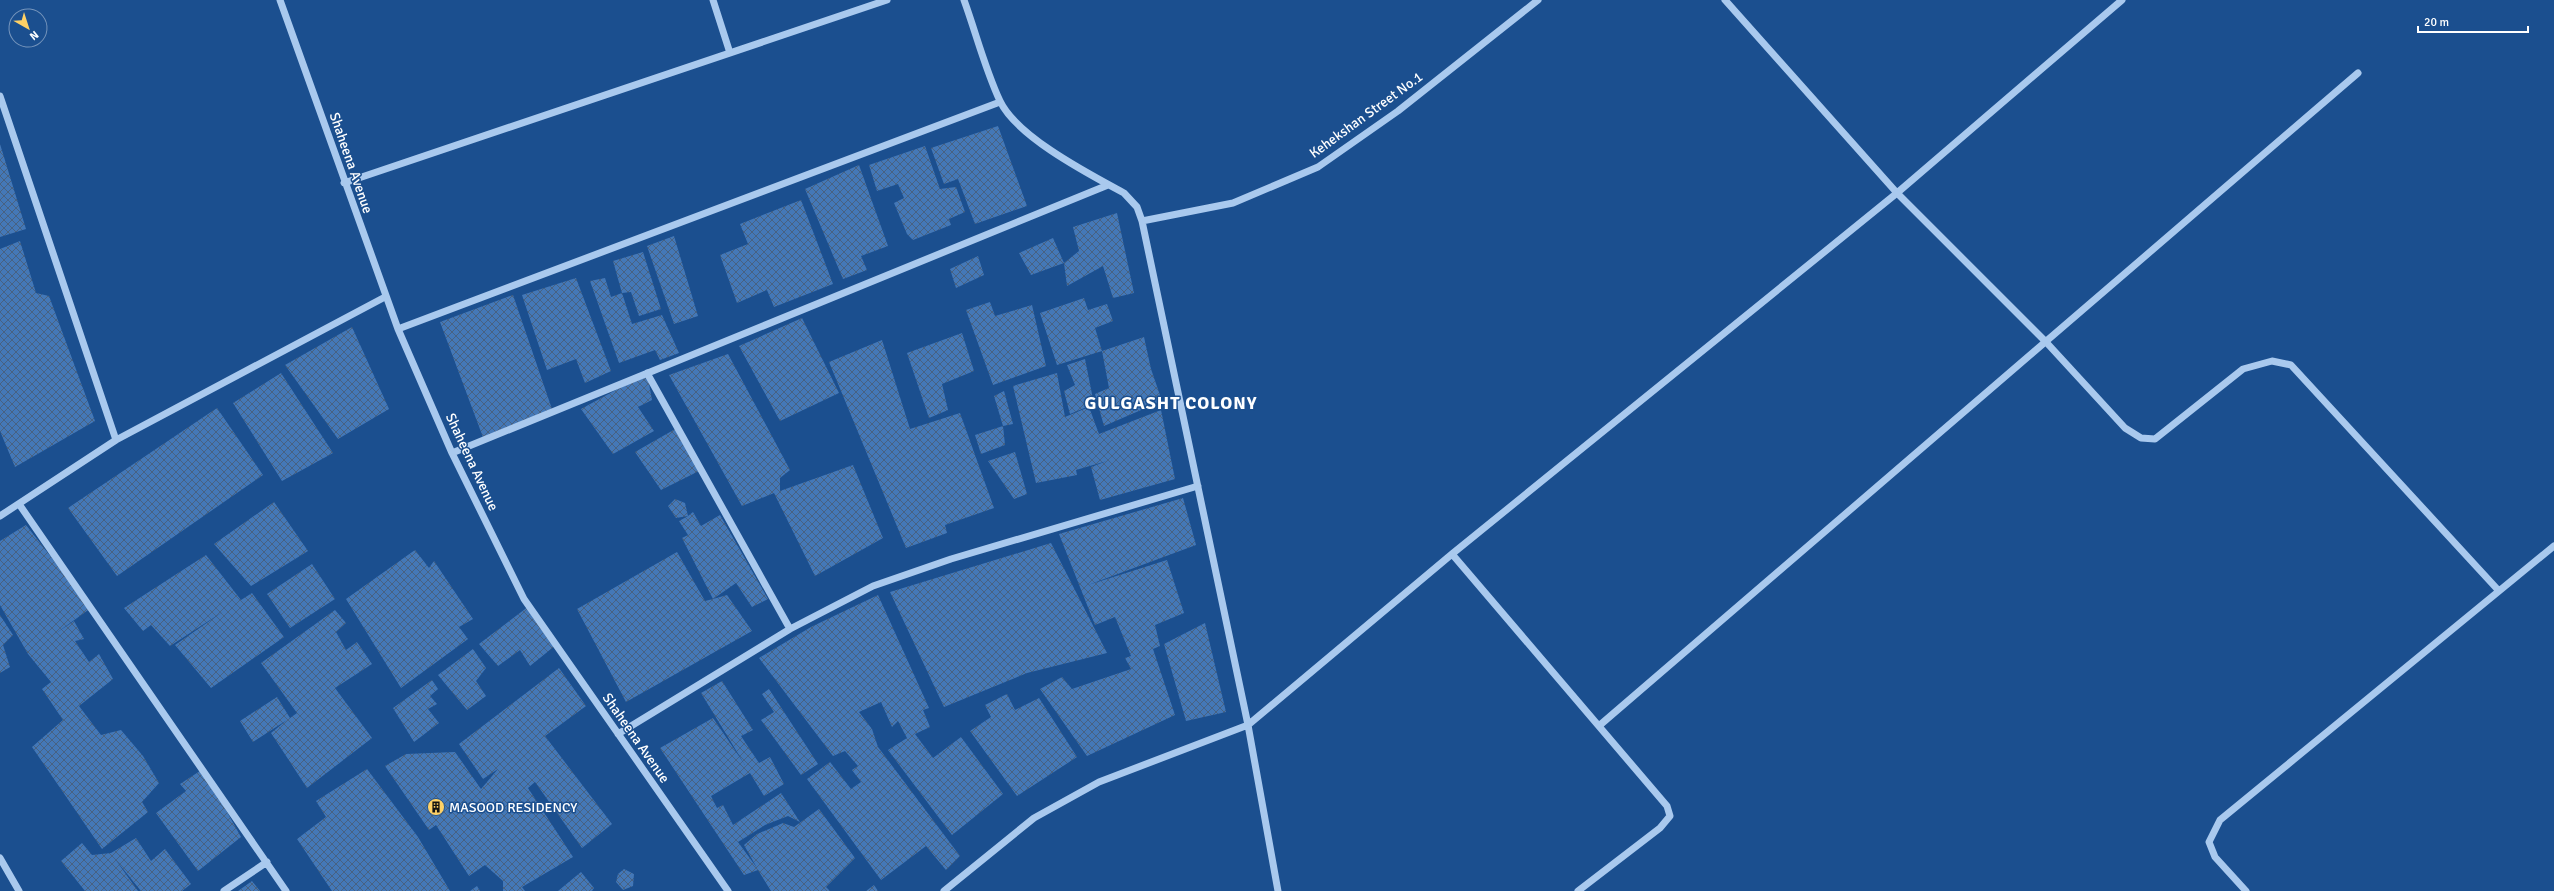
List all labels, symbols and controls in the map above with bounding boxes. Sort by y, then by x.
north arrow [8,8,48,48]
scale bar [2418,8,2528,34]
text: 20 m [2424,15,2449,30]
text: N [27,28,41,43]
street label: Kehekshan Street No.1 [1306,68,1426,162]
street label: Shaheena Avenue [326,110,376,216]
district label: GULGASHT COLONY [1084,392,1258,414]
street label: Shaheena Avenue [442,410,502,514]
street label: Shaheena Avenue [599,690,673,786]
building icon: MASOOD RESIDENCY [426,797,446,817]
place label: MASOOD RESIDENCY [449,799,577,816]

